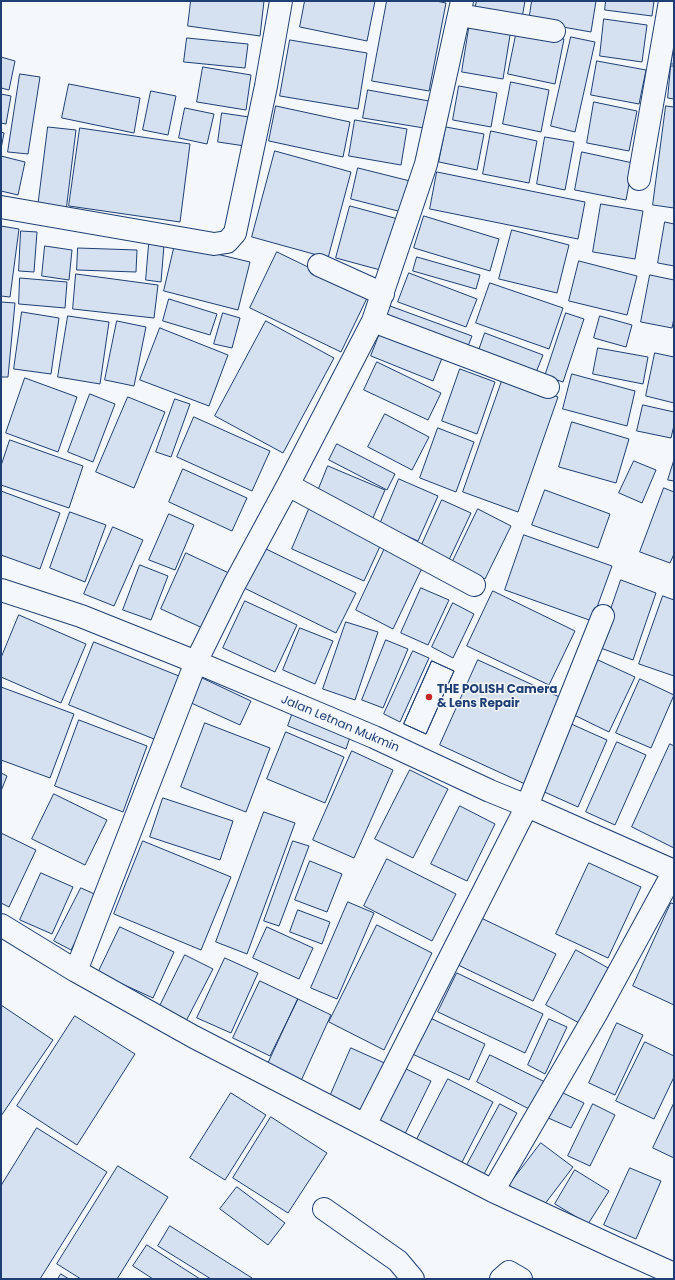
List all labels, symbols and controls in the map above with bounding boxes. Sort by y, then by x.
place label: THE POLISH Camera & Lens Repair [437,683,557,711]
marker: THE POLISH Camera & Lens Repair [424,692,434,702]
street label: Jalan Letnan Mukmin [279,693,401,755]

